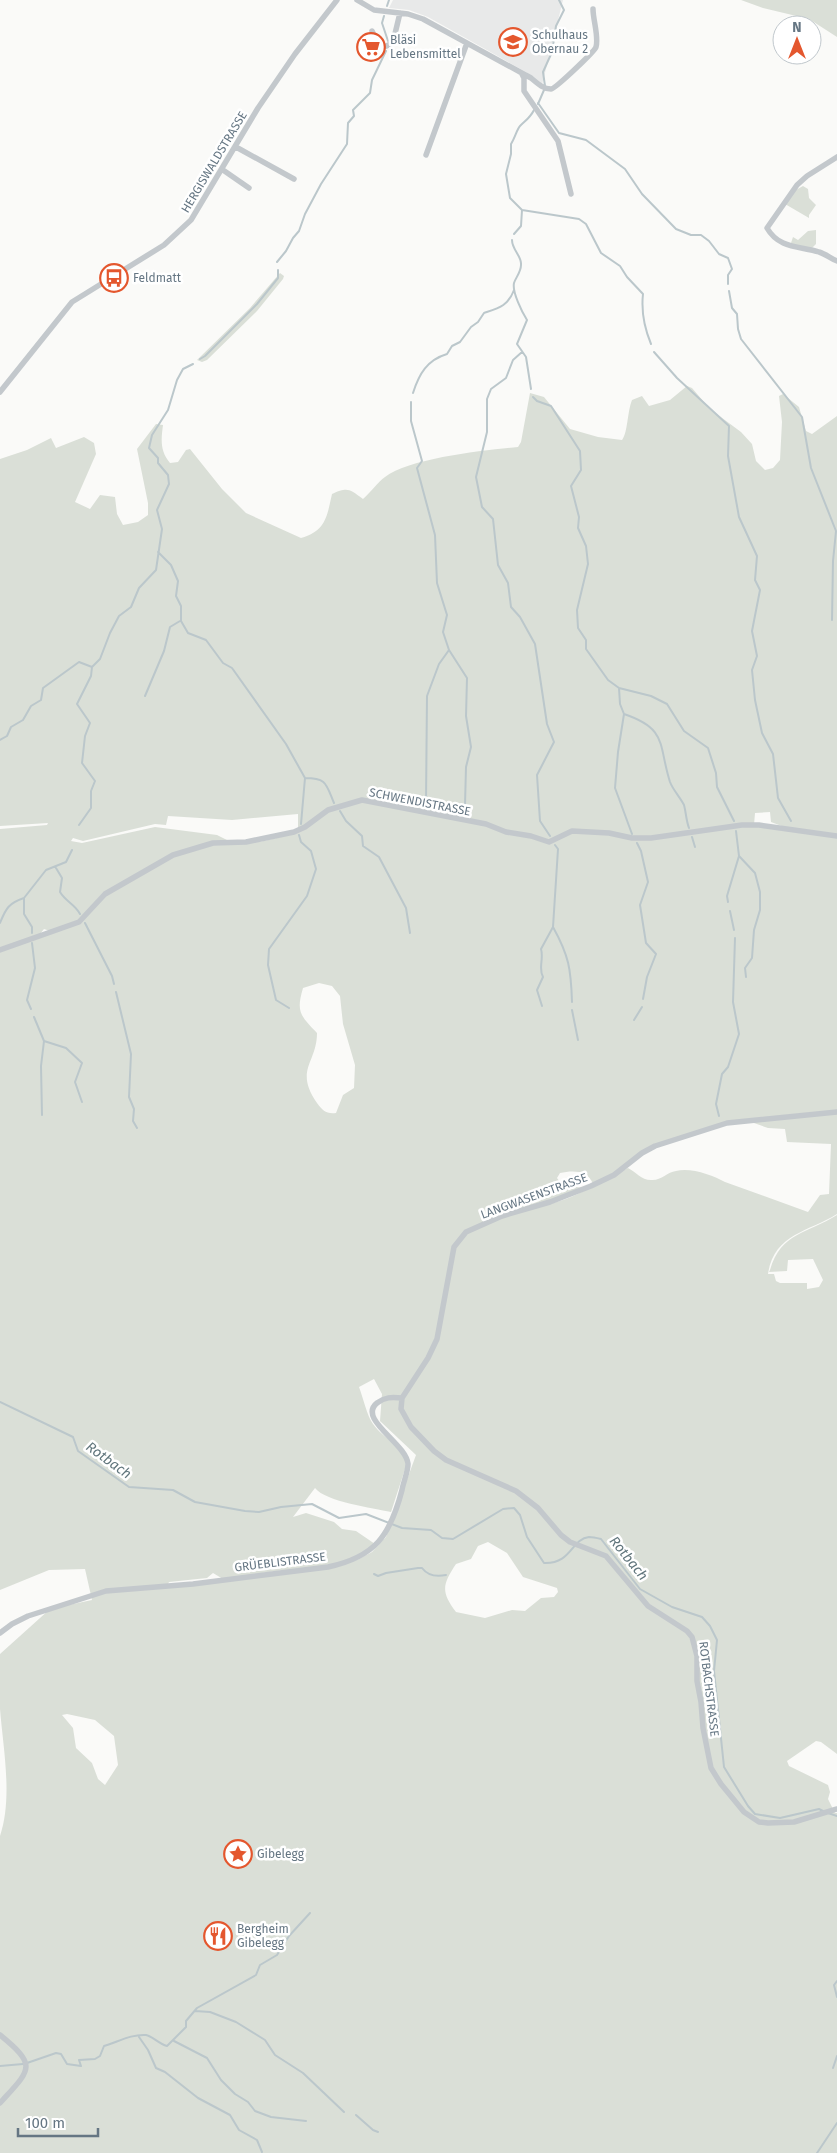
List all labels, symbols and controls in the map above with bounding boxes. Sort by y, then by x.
north arrow [772,15,822,65]
text: N [792,19,802,36]
school or university icon: Schulhaus Obernau 2 [498,27,528,57]
place label: Schulhaus Obernau 2 [532,28,588,56]
supermarket icon: Bläsi Lebensmittel [356,32,386,62]
place label: Bläsi Lebensmittel [390,33,461,61]
street label: HERGISWALDSTRASSE [178,109,250,215]
bus stop icon: Feldmatt [99,263,129,293]
place label: Feldmatt [133,271,182,285]
street label: SCHWENDISTRASSE [368,785,472,819]
street label: LANGWASENSTRASSE [479,1170,589,1222]
water label: Rotbach [83,1438,135,1483]
water label: Rotbach [606,1533,652,1584]
street label: GRÜEBLISTRASSE [233,1547,326,1575]
street label: ROTBACHSTRASSE [696,1640,722,1738]
place icon: Gibelegg [223,1839,253,1869]
place label: Gibelegg [257,1847,305,1861]
restaurant icon: Bergheim Gibelegg [203,1921,233,1951]
place label: Bergheim Gibelegg [237,1922,289,1950]
scale bar [18,2106,98,2138]
text: 100 m [25,2114,65,2132]

